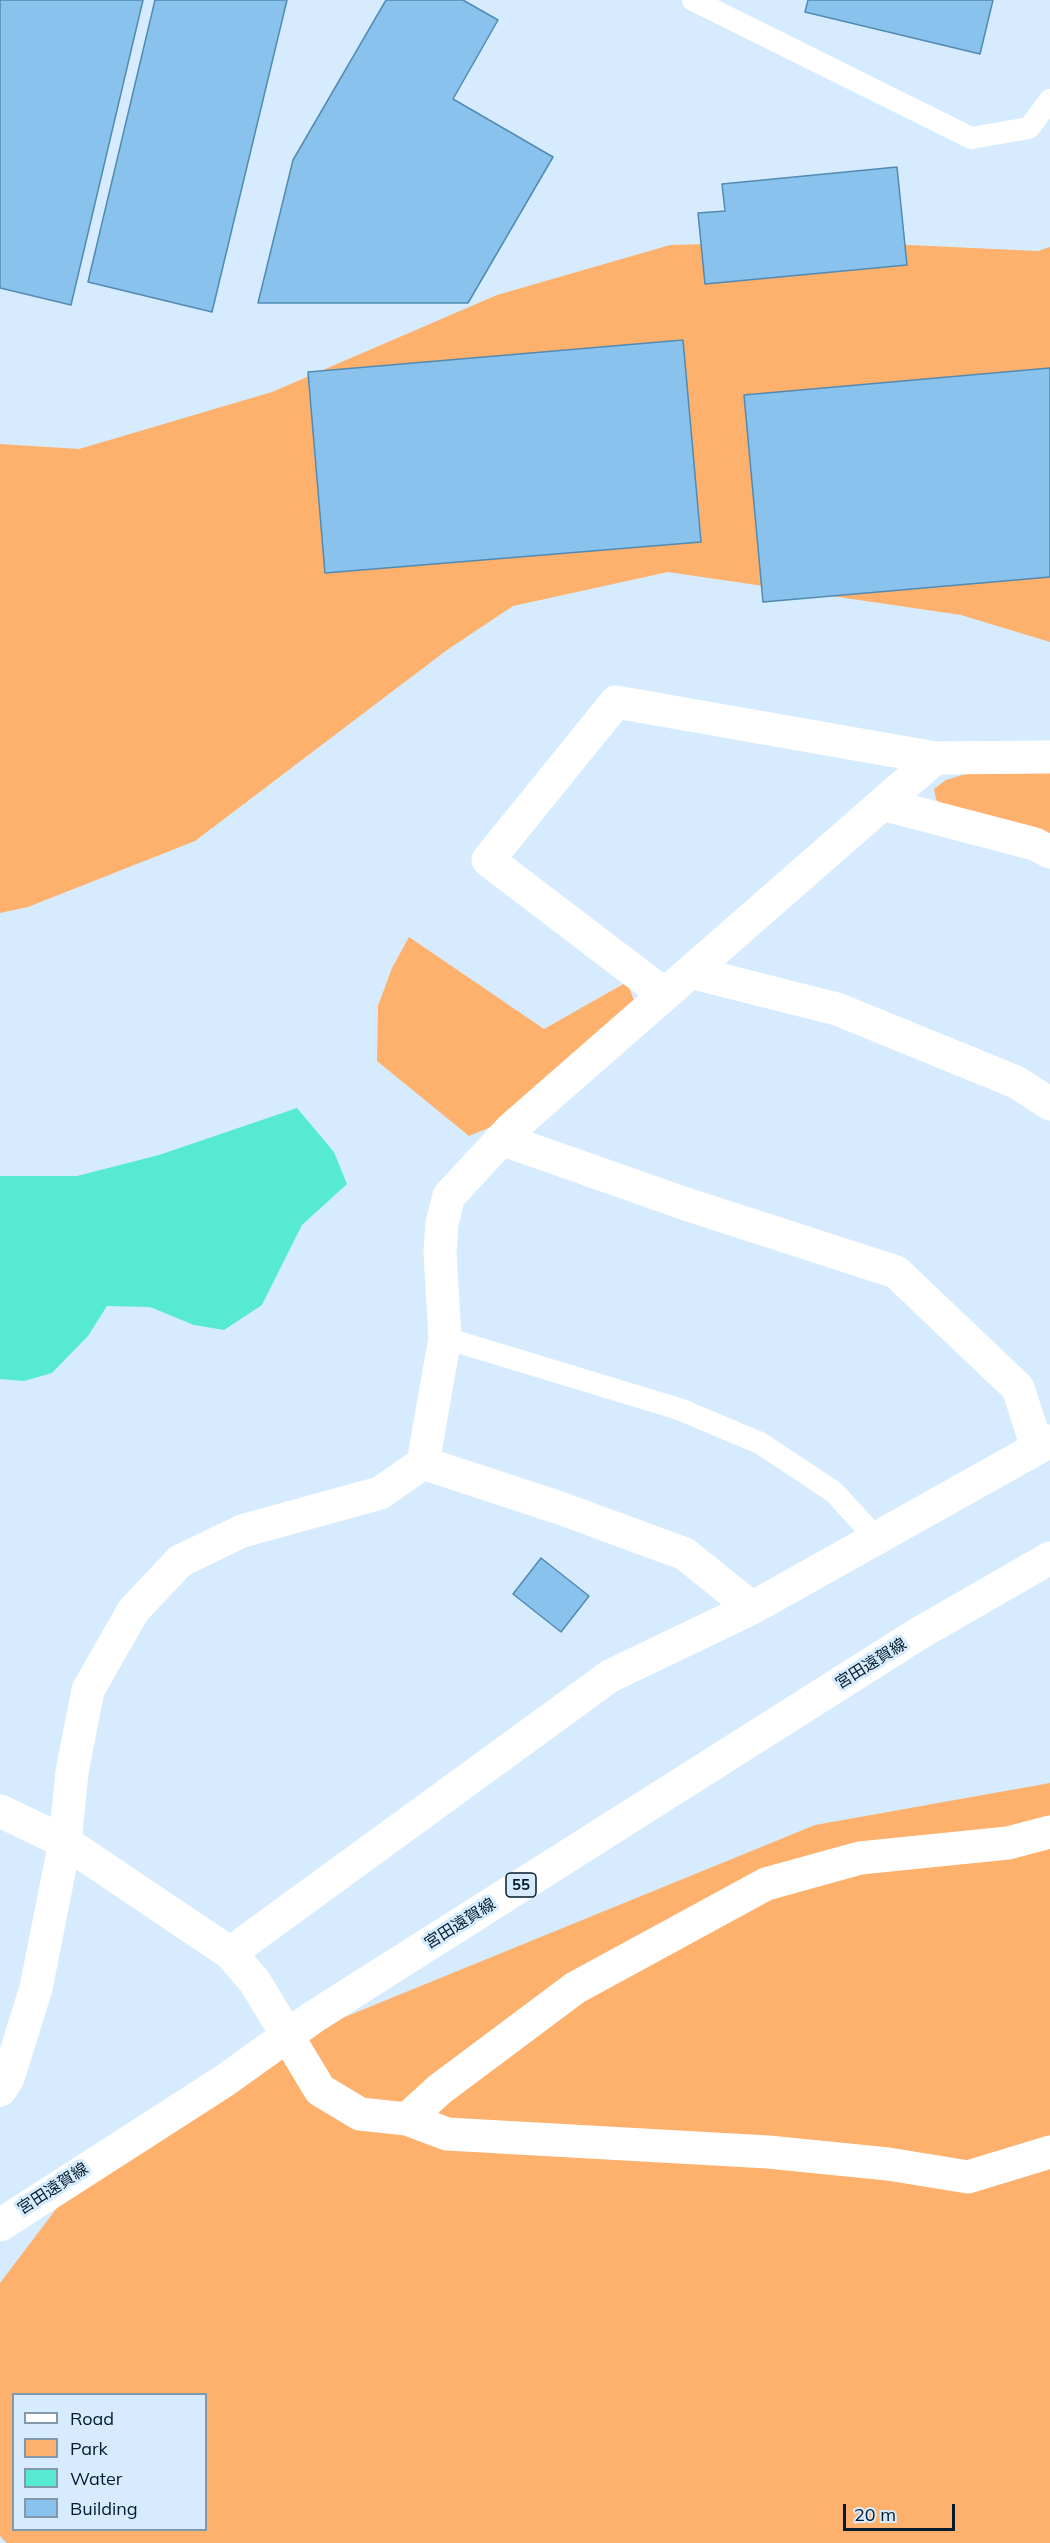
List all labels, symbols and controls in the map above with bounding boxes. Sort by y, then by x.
street label: 宮田遠賀線 [832,1635,910,1693]
road number: 55 [506,1873,536,1897]
street label: 宮田遠賀線 [421,1895,499,1953]
street label: 宮田遠賀線 [14,2159,92,2219]
legend [12,2393,207,2531]
text: Road [70,2407,114,2430]
text: Park [70,2437,108,2460]
text: Water [70,2467,122,2490]
scale bar [846,2492,958,2530]
text: Building [70,2497,138,2520]
text: 20 m [854,2503,896,2526]

